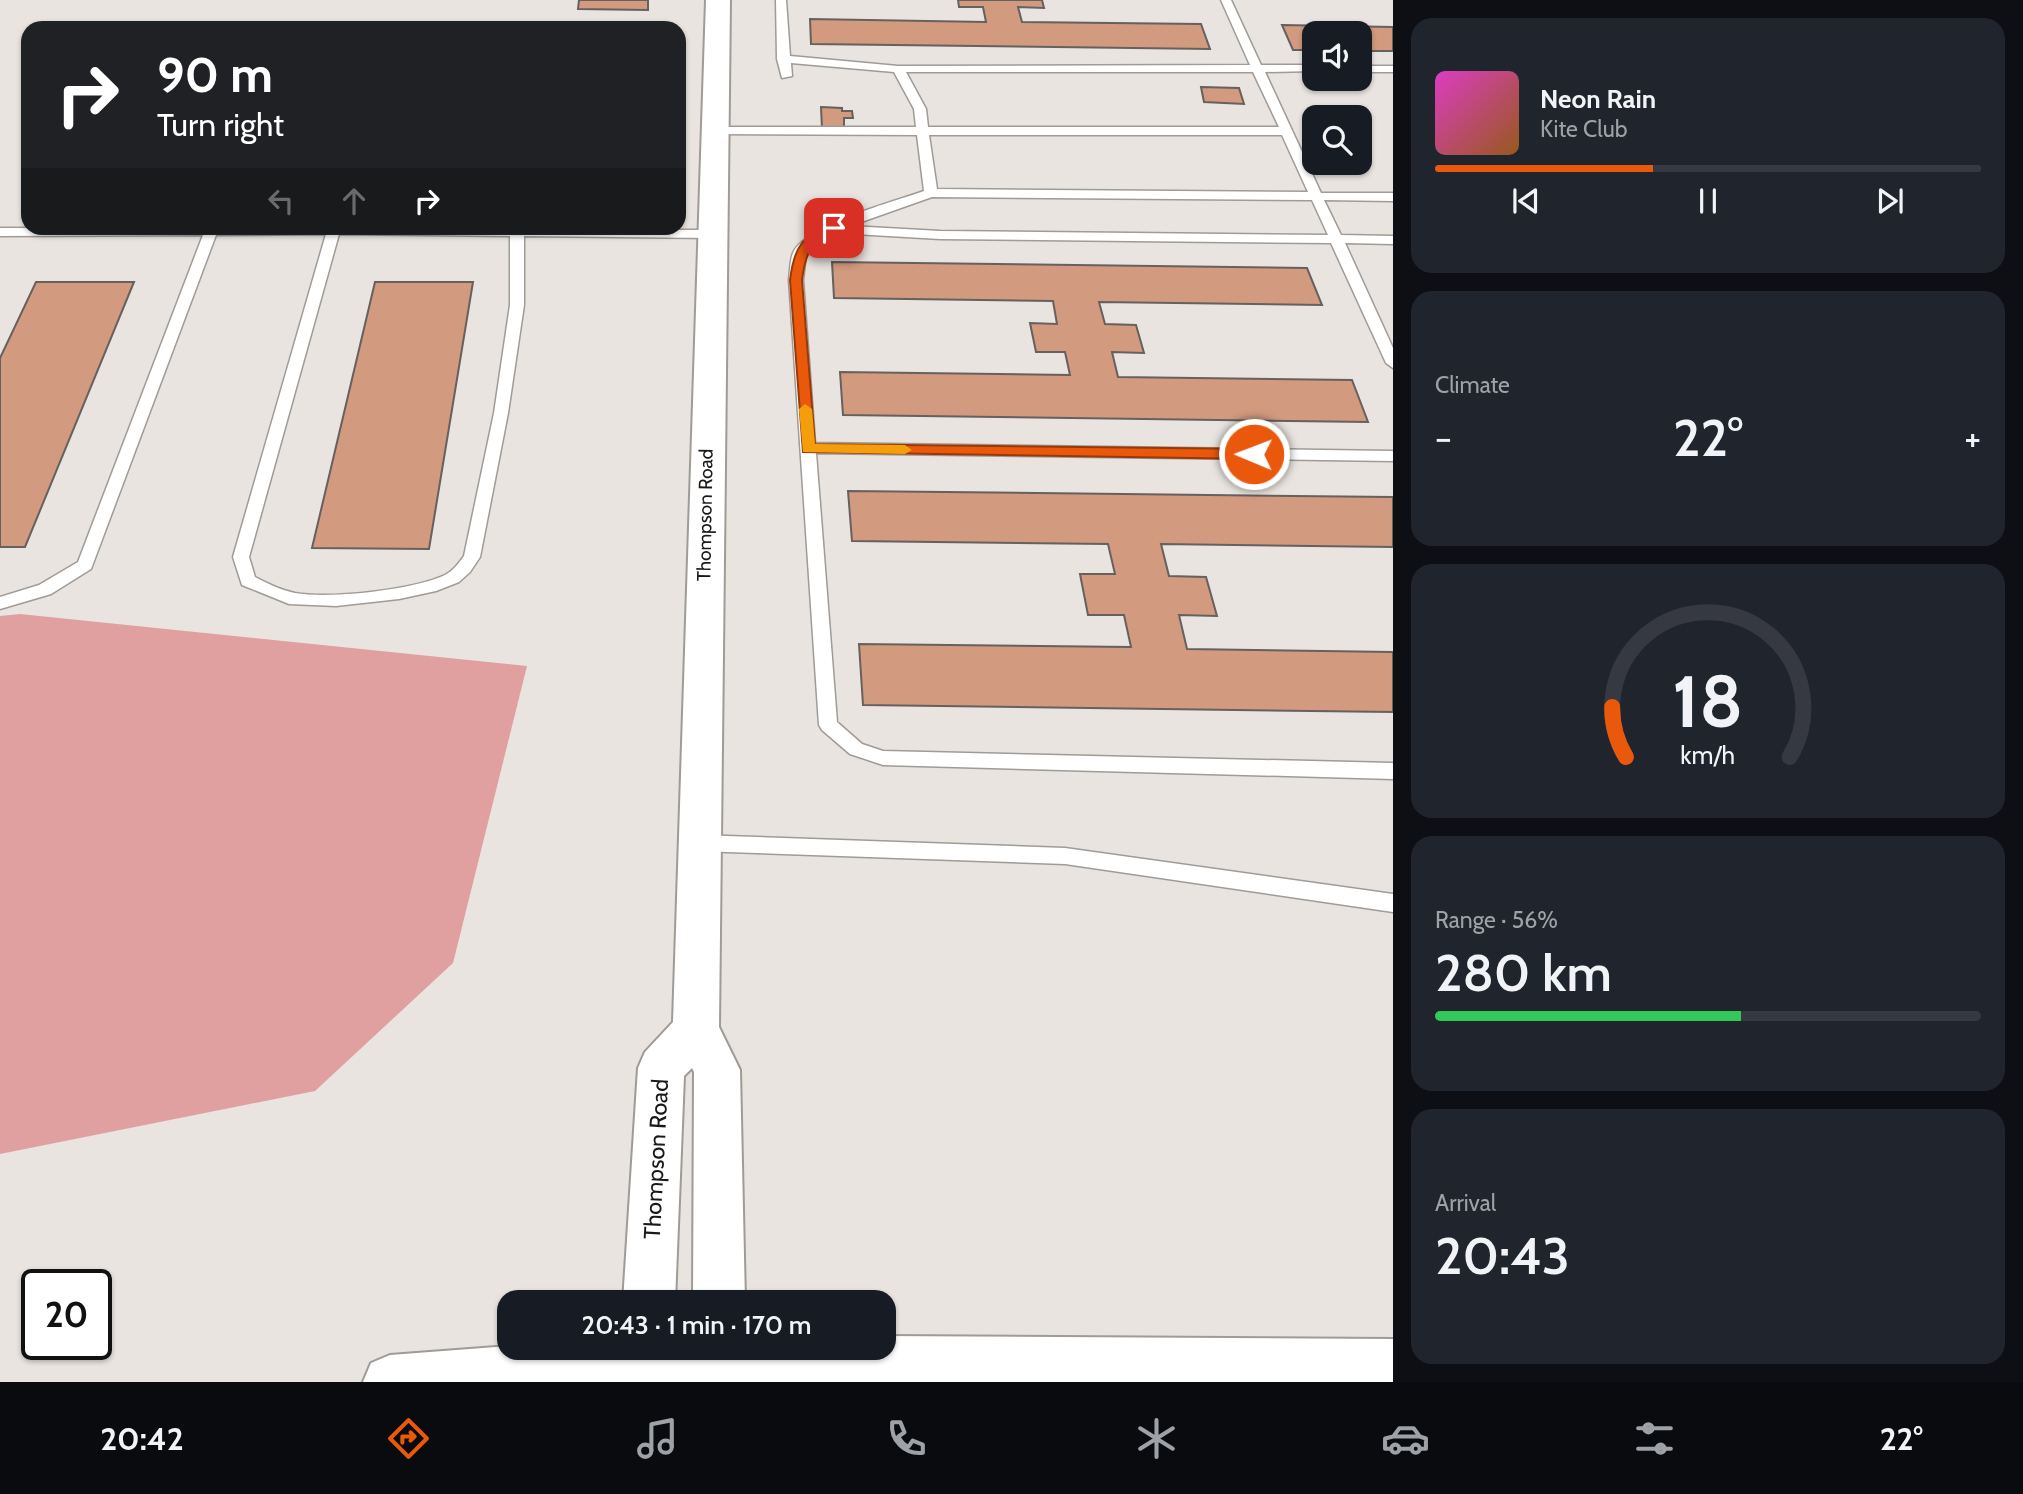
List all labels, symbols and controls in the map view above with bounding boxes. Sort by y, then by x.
map controls [1302,21,1372,175]
button: sound [1302,21,1372,91]
text: 90 m [157,45,273,104]
icon: right [42,49,133,140]
text: Neon Rain [1540,83,1656,115]
text: Turn right [157,105,284,144]
button: search [1302,105,1372,175]
text: Kite Club [1540,115,1627,143]
icon: left [262,182,300,220]
icon: ahead [335,182,373,220]
icon: right [408,182,446,220]
icon: previous [1507,182,1545,220]
icon: pause [1689,182,1727,220]
icon: next [1871,182,1909,220]
pin [804,198,864,258]
icon: arrive [815,209,853,247]
text: Climate [1435,371,1510,399]
text: 22° [1673,406,1743,469]
text: − [1435,414,1452,461]
text: + [1964,414,1981,461]
position arrow [1217,417,1291,491]
street label: Thompson Road [692,449,718,581]
text: 18 [1673,657,1743,745]
text: km/h [1681,740,1735,770]
text: Range · 56% [1435,906,1558,934]
text: 280 km [1435,941,1612,1004]
street label: Thompson Road [638,1078,674,1240]
text: Arrival [1435,1189,1496,1217]
text: 20:43 [1435,1224,1570,1287]
speed limit sign: 20 [21,1269,112,1360]
text: 20:43 · 1 min · 170 m [581,1309,812,1341]
icon: directions [384,1414,433,1463]
icon: music [633,1414,682,1463]
icon: phone [882,1414,931,1463]
icon: climate [1132,1414,1181,1463]
icon: car [1381,1414,1430,1463]
icon: filters [1630,1414,1679,1463]
text: 20:42 [100,1419,184,1458]
text: 22° [1880,1419,1923,1458]

